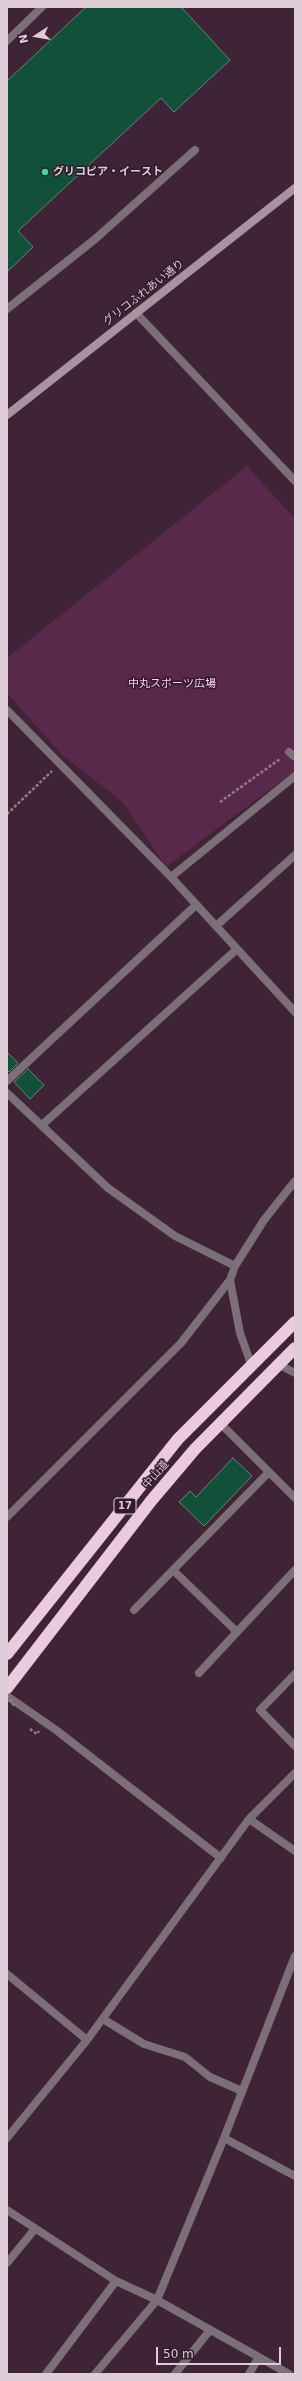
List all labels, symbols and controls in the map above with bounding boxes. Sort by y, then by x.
north arrow [16,16,56,56]
text: N [16,33,31,44]
place label: グリコピア・イースト [53,165,163,179]
marker: グリコピア・イースト [40,167,50,177]
street label: グリコふれあい通り [101,257,187,329]
park label: 中丸スポーツ広場 [128,677,216,691]
street label: 中山道 [140,1458,172,1492]
road number: 17 [114,1498,136,1514]
scale bar [158,2339,283,2365]
text: 50 m [163,2347,194,2361]

